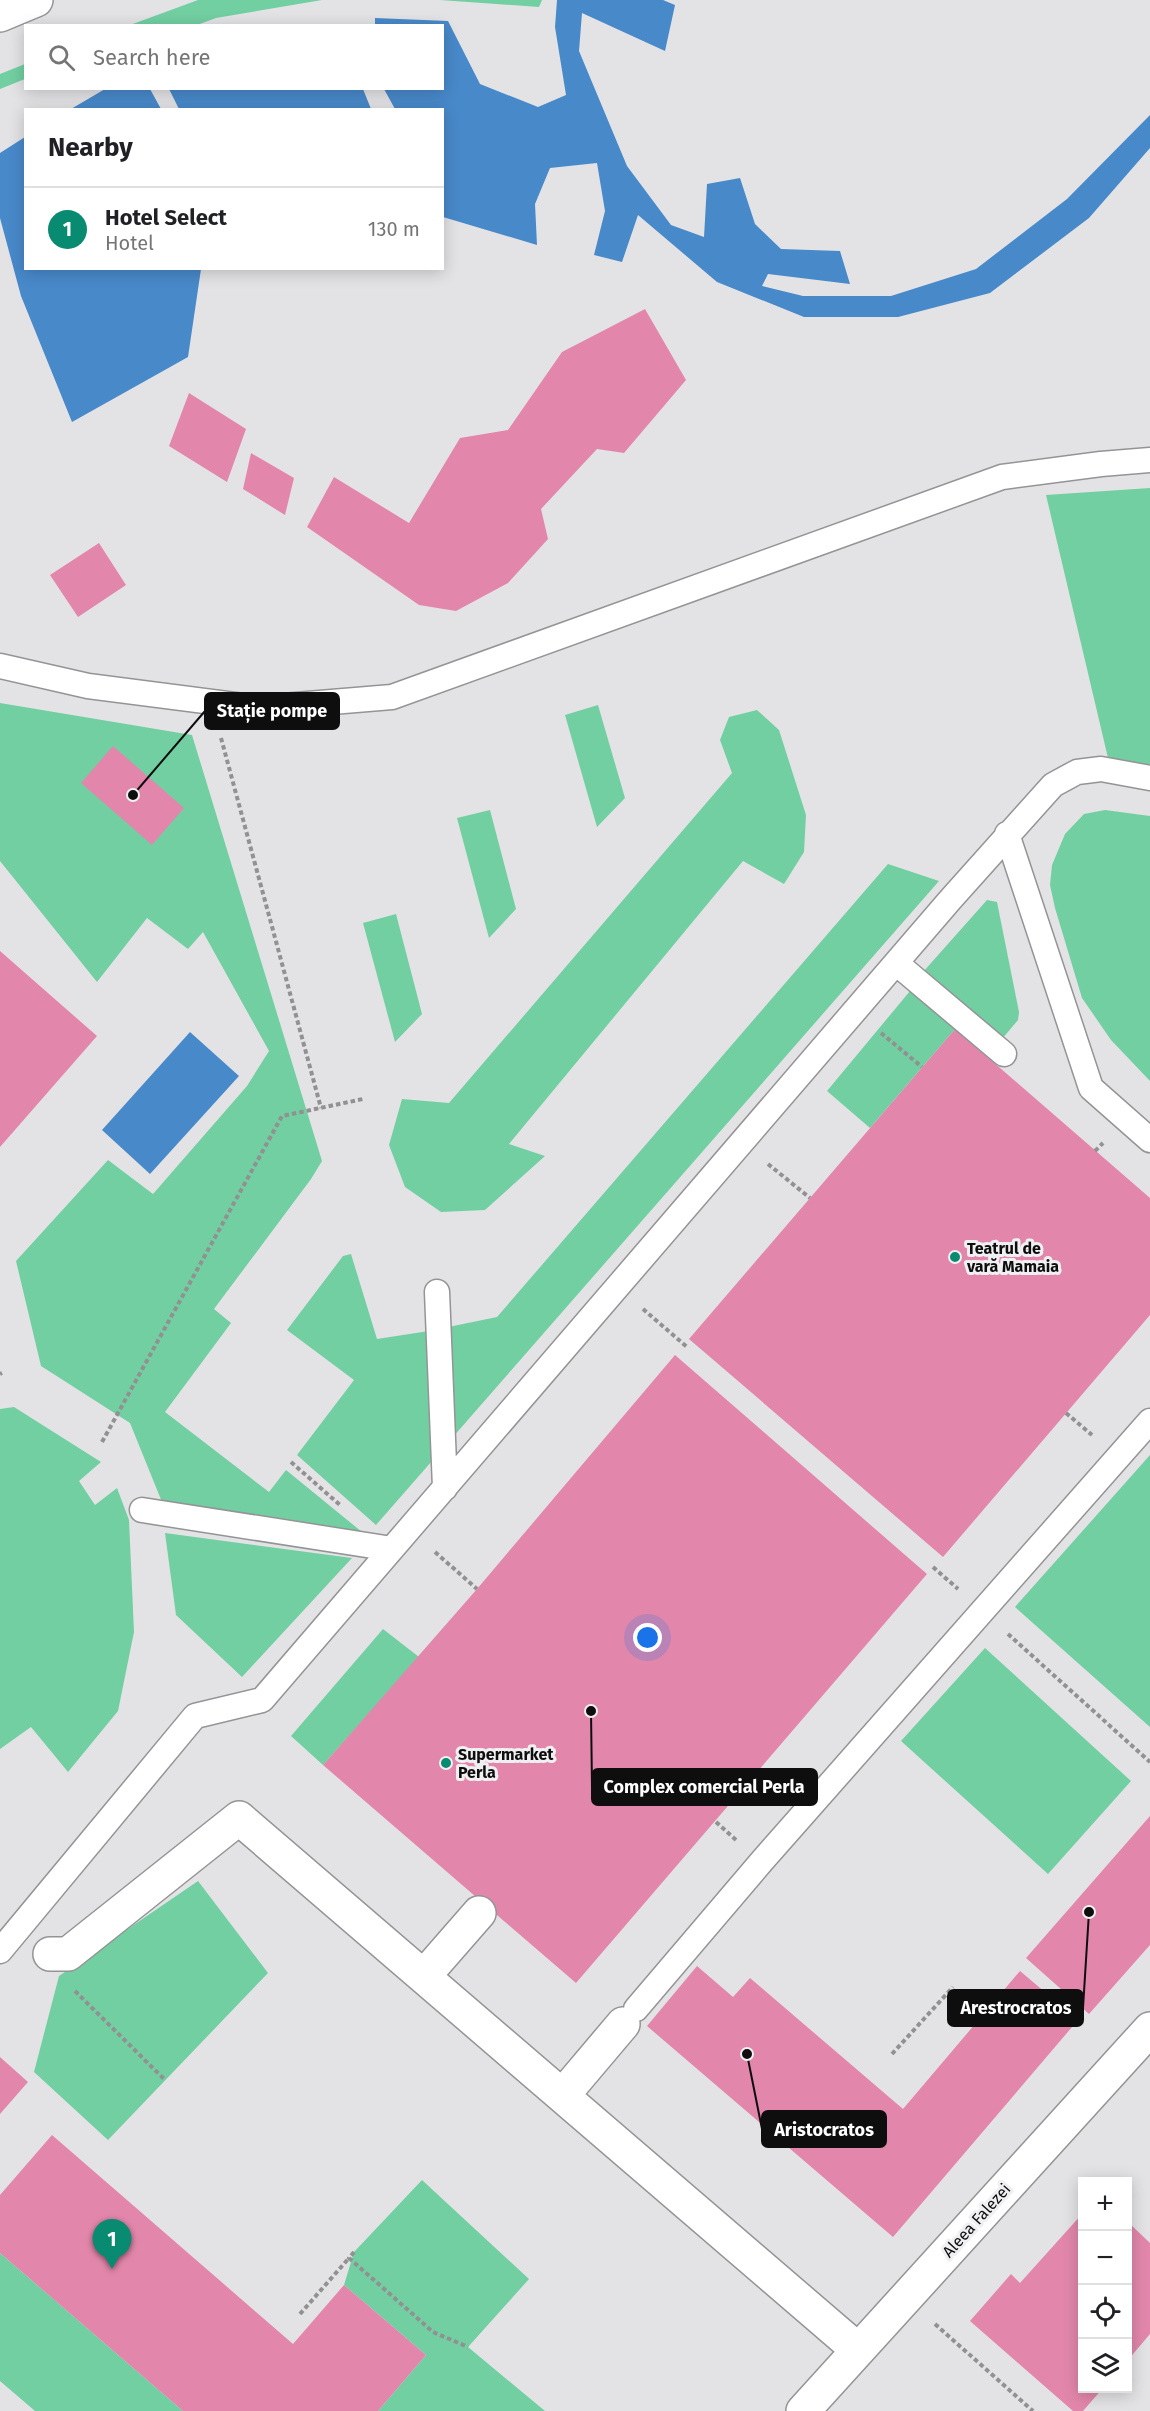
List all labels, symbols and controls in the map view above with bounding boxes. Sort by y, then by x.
search box [24,24,444,90]
icon: search [45,41,78,74]
text: Search here [93,44,211,71]
text: Nearby [48,132,133,163]
text: Hotel Select [105,204,227,231]
text: 1 [63,217,72,241]
text: 130 m [368,217,420,241]
text: Hotel [105,231,154,255]
callout: Stație pompe [205,693,339,729]
text: Stație pompe [217,700,327,723]
place label: Teatrul de vară Mamaia [966,1239,1059,1276]
marker: Teatrul de vară Mamaia [948,1250,962,1264]
your location [633,1623,662,1652]
place label: Supermarket Perla [458,1745,554,1782]
marker: Supermarket Perla [439,1756,453,1770]
callout: Complex comercial Perla [592,1769,817,1805]
text: Complex comercial Perla [603,1776,805,1798]
callout: Arestrocratos [948,1990,1083,2026]
text: Arestrocratos [960,1997,1072,2019]
callout: Aristocratos [762,2111,886,2147]
text: Aristocratos [773,2119,874,2141]
map controls [1078,2177,1132,2393]
button: + [1078,2177,1132,2231]
street label: Aleea Falezei [938,2180,1014,2261]
pin: 1 [92,2220,132,2269]
button: − [1078,2231,1132,2285]
button: locate [1078,2285,1132,2339]
button: layers [1078,2339,1132,2393]

